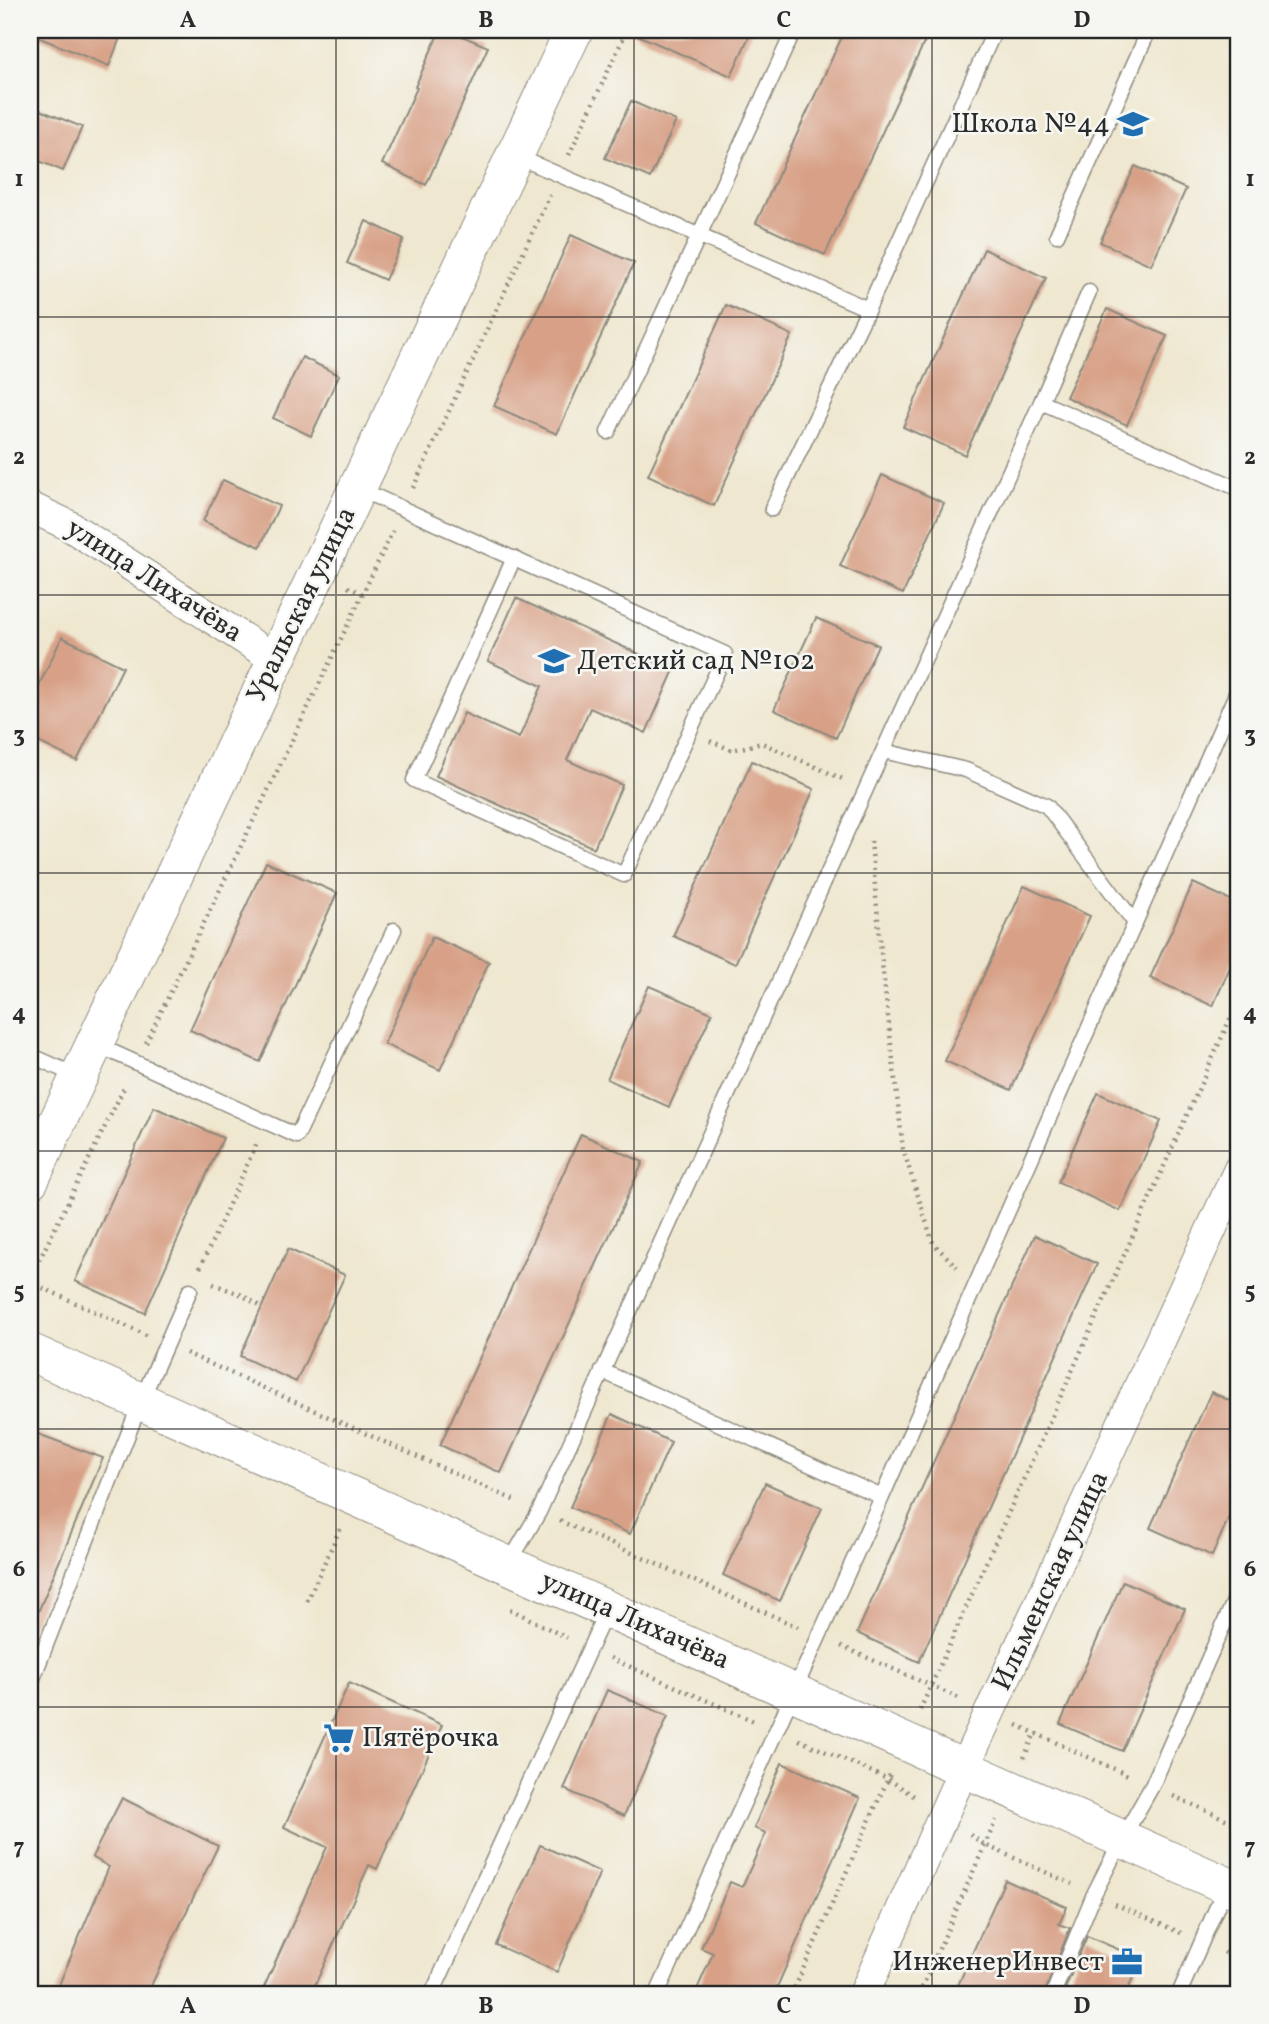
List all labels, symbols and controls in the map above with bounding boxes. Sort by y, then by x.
text: A [180,5,196,37]
text: B [478,5,494,37]
text: C [777,5,791,37]
text: D [1074,5,1091,37]
place label: Школа №44 [951,105,1110,144]
school or university icon: Школа №44 [1116,107,1150,141]
text: 1 [14,164,24,196]
text: 1 [1245,164,1255,196]
text: 2 [13,442,25,474]
text: 2 [1244,442,1256,474]
street label: Уральская улица [238,500,366,710]
street label: улица Лихачёва [58,509,250,653]
place label: Детский сад №102 [577,642,815,681]
school or university icon: Детский сад №102 [537,644,571,678]
text: 3 [13,720,25,752]
text: 3 [1244,720,1256,752]
text: 4 [12,998,26,1030]
text: 4 [1243,998,1257,1030]
text: 5 [13,1276,25,1308]
text: 5 [1244,1276,1256,1308]
street label: Ильменская улица [983,1465,1119,1697]
text: 6 [13,1554,25,1586]
text: 6 [1244,1554,1256,1586]
street label: улица Лихачёва [534,1562,736,1680]
place label: Пятёрочка [362,1719,499,1758]
supermarket icon: Пятёрочка [322,1721,356,1755]
text: 7 [14,1832,25,1864]
text: 7 [1245,1832,1256,1864]
place label: ИнженерИнвест [892,1943,1104,1982]
office icon: ИнженерИнвест [1110,1945,1144,1979]
text: A [180,1991,196,2023]
text: B [478,1991,494,2023]
text: C [777,1991,791,2023]
text: D [1074,1991,1091,2023]

